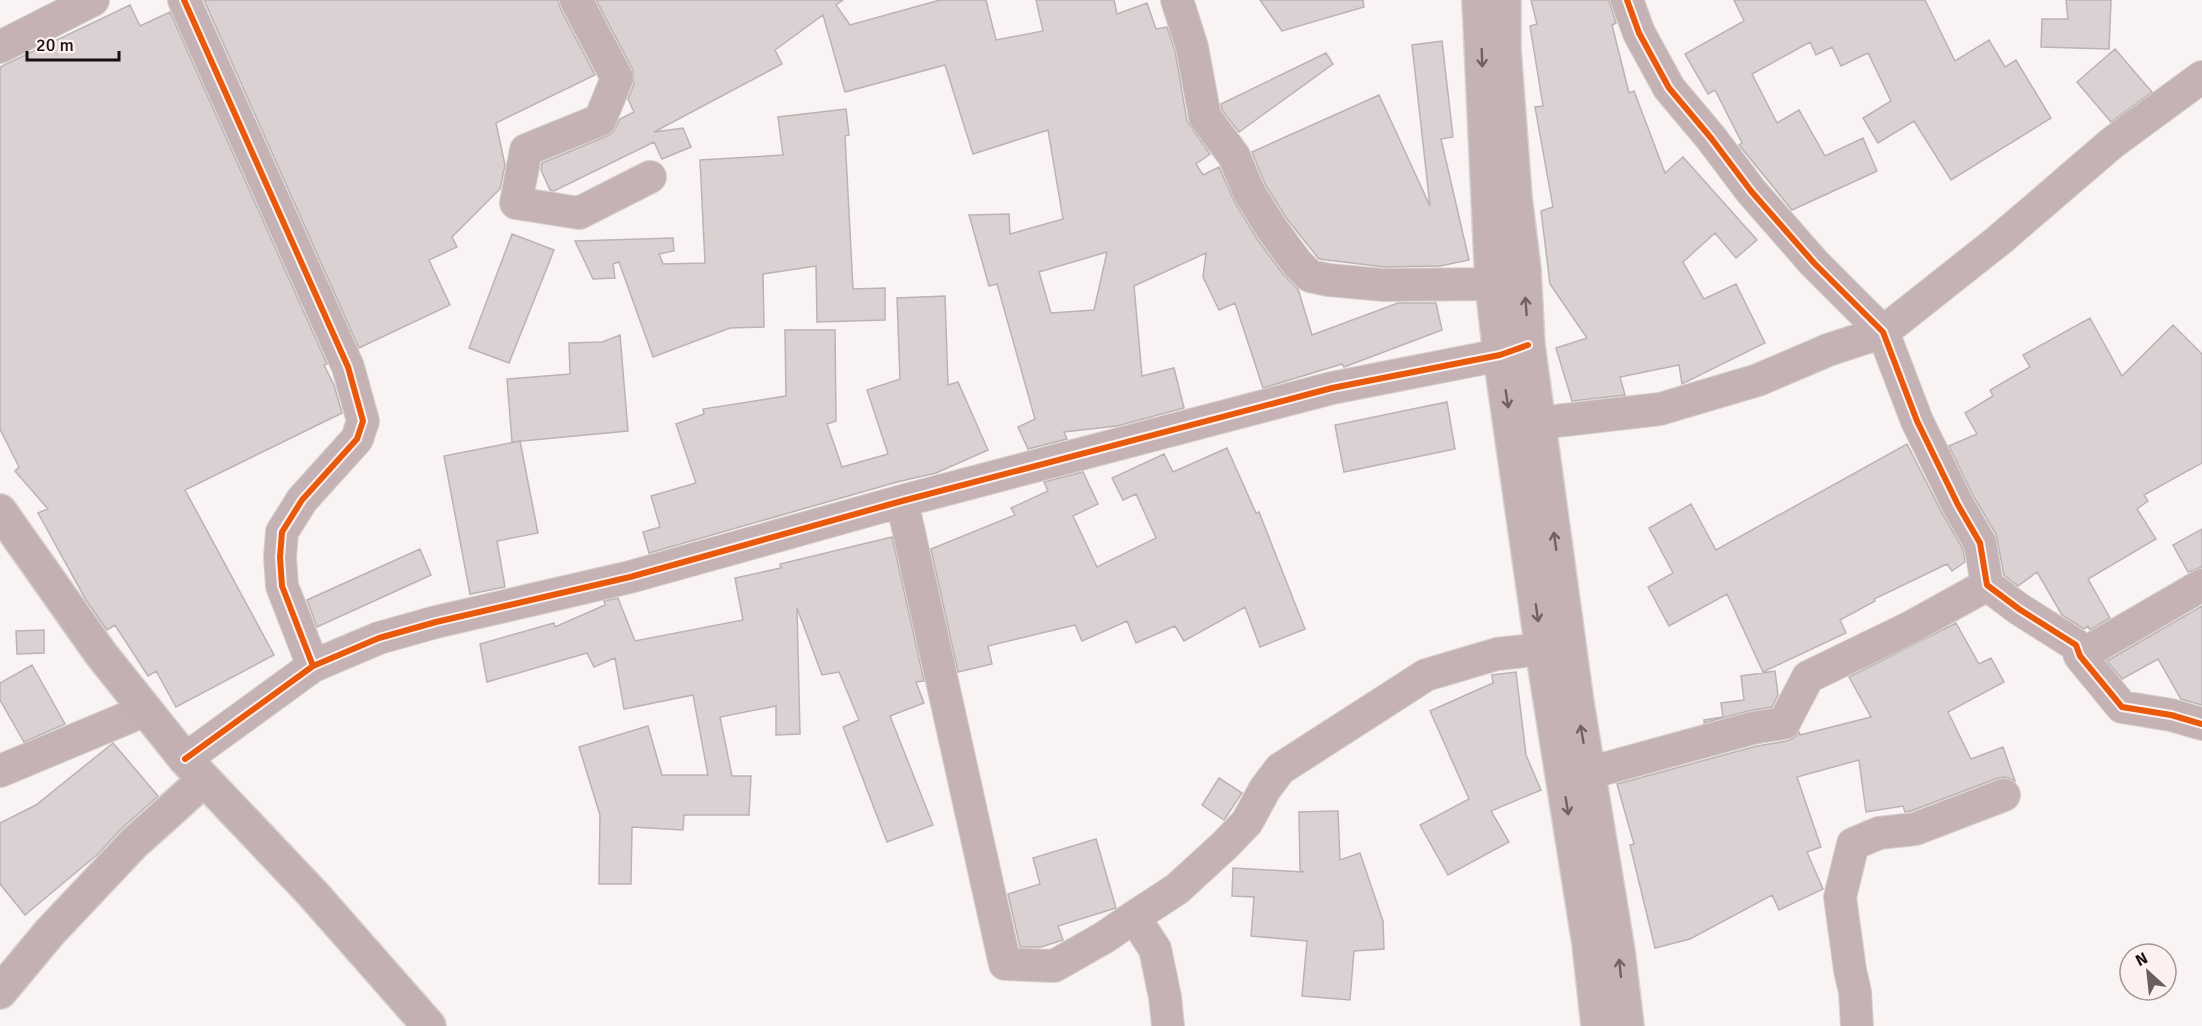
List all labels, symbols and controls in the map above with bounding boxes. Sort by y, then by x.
scale bar [27,24,118,62]
text: 20 m [36,34,74,56]
one-way arrow [1476,48,1487,68]
one-way arrow [1520,296,1531,316]
one-way arrow [1501,389,1512,409]
one-way arrow [1549,532,1560,551]
one-way arrow [1532,603,1543,622]
one-way arrow [1576,725,1587,744]
one-way arrow [1562,795,1573,815]
north arrow [2118,942,2178,1002]
text: N [2132,948,2151,971]
one-way arrow [1614,958,1625,978]

